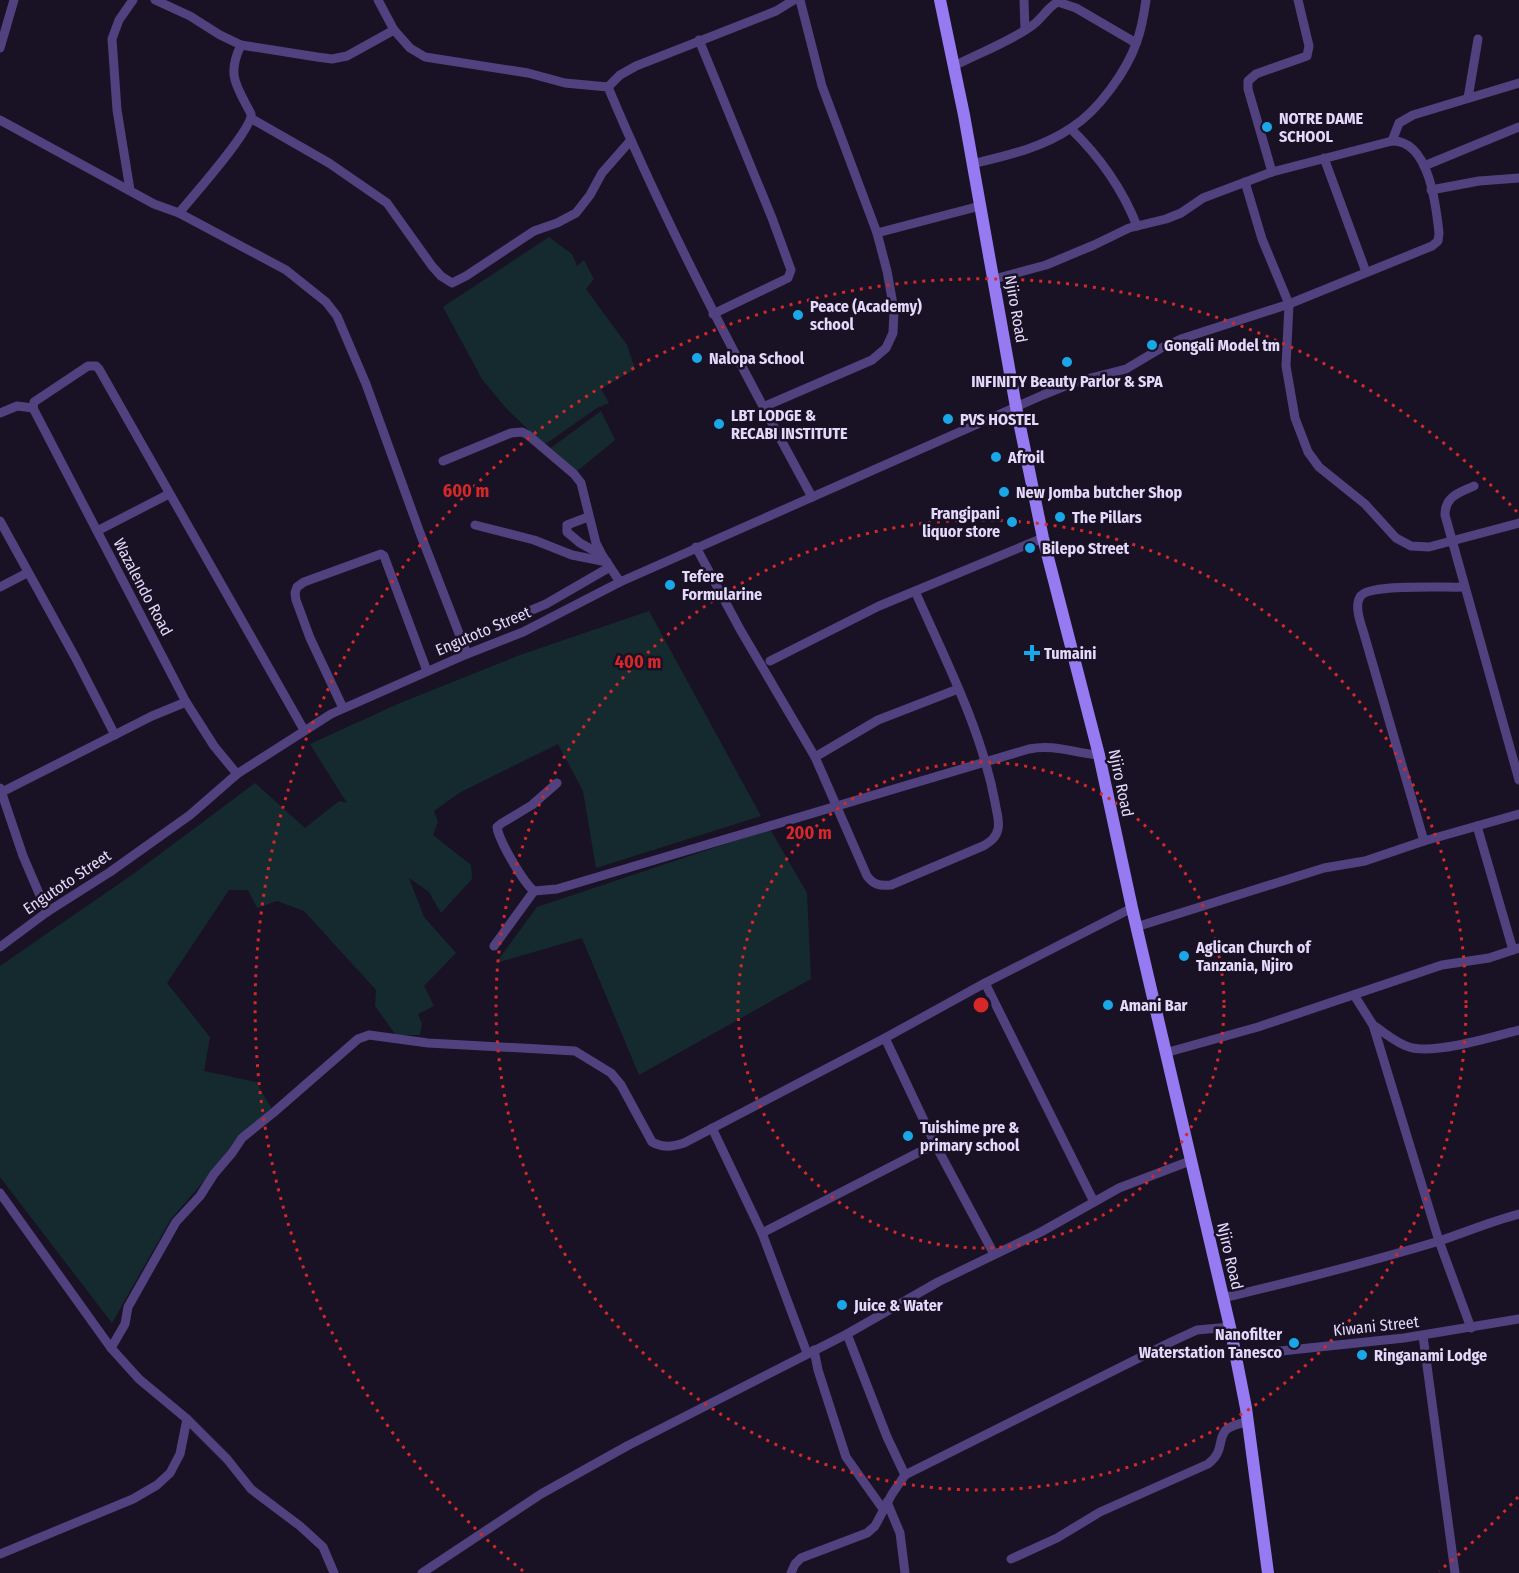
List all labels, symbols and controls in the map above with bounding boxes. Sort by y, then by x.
place label: NOTRE DAME SCHOOL [1279,109,1363,146]
marker: NOTRE DAME SCHOOL [1260,120,1274,134]
street label: Njiro Road [1001,274,1031,344]
place label: Peace (Academy) school [810,297,922,334]
marker: Peace (Academy) school [791,308,805,322]
place label: Gongali Model tm [1164,336,1280,355]
marker: Gongali Model tm [1145,338,1159,352]
place label: Nalopa School [709,349,805,368]
marker: Nalopa School [690,351,704,365]
marker: INFINITY Beauty Parlor & SPA [1060,355,1074,369]
place label: INFINITY Beauty Parlor & SPA [971,372,1163,391]
place label: LBT LODGE & RECABI INSTITUTE [731,406,848,443]
place label: PVS HOSTEL [960,410,1039,429]
marker: PVS HOSTEL [941,412,955,426]
marker: LBT LODGE & RECABI INSTITUTE [712,417,726,431]
place label: Afroil [1007,448,1045,467]
marker: Afroil [989,450,1003,464]
text: 600 m [443,480,489,502]
place label: New Jomba butcher Shop [1016,483,1182,502]
marker: New Jomba butcher Shop [997,485,1011,499]
place label: Frangipani liquor store [922,504,1000,541]
place label: The Pillars [1072,508,1142,527]
marker: The Pillars [1053,510,1067,524]
marker: Frangipani liquor store [1005,515,1019,529]
street label: Wazalendo Road [109,535,177,639]
place label: Bilepo Street [1042,539,1130,558]
marker: Bilepo Street [1023,541,1037,555]
place label: Tefere Formularine [682,567,762,604]
marker: Tefere Formularine [663,578,677,592]
street label: Engutoto Street [433,602,534,660]
place label: Tumaini [1044,644,1096,663]
marker: Tumaini [1025,646,1039,660]
text: 400 m [615,651,661,673]
street label: Njiro Road [1105,748,1137,818]
text: 200 m [785,822,832,844]
street label: Engutoto Street [20,845,115,918]
place label: Aglican Church of Tanzania, Njiro [1195,938,1312,975]
marker: Aglican Church of Tanzania, Njiro [1177,949,1191,963]
centre of rings [971,995,991,1015]
place label: Amani Bar [1119,996,1188,1015]
marker: Amani Bar [1101,998,1115,1012]
place label: Tuishime pre & primary school [920,1118,1020,1155]
marker: Tuishime pre & primary school [901,1129,915,1143]
street label: Njiro Road [1213,1221,1247,1291]
place label: Juice & Water [853,1296,943,1315]
marker: Juice & Water [835,1298,849,1312]
street label: Kiwani Street [1332,1312,1421,1340]
place label: Nanofilter Waterstation Tanesco [1139,1325,1282,1362]
marker: Nanofilter Waterstation Tanesco [1287,1336,1301,1350]
place label: Ringanami Lodge [1374,1346,1487,1365]
marker: Ringanami Lodge [1355,1348,1369,1362]

